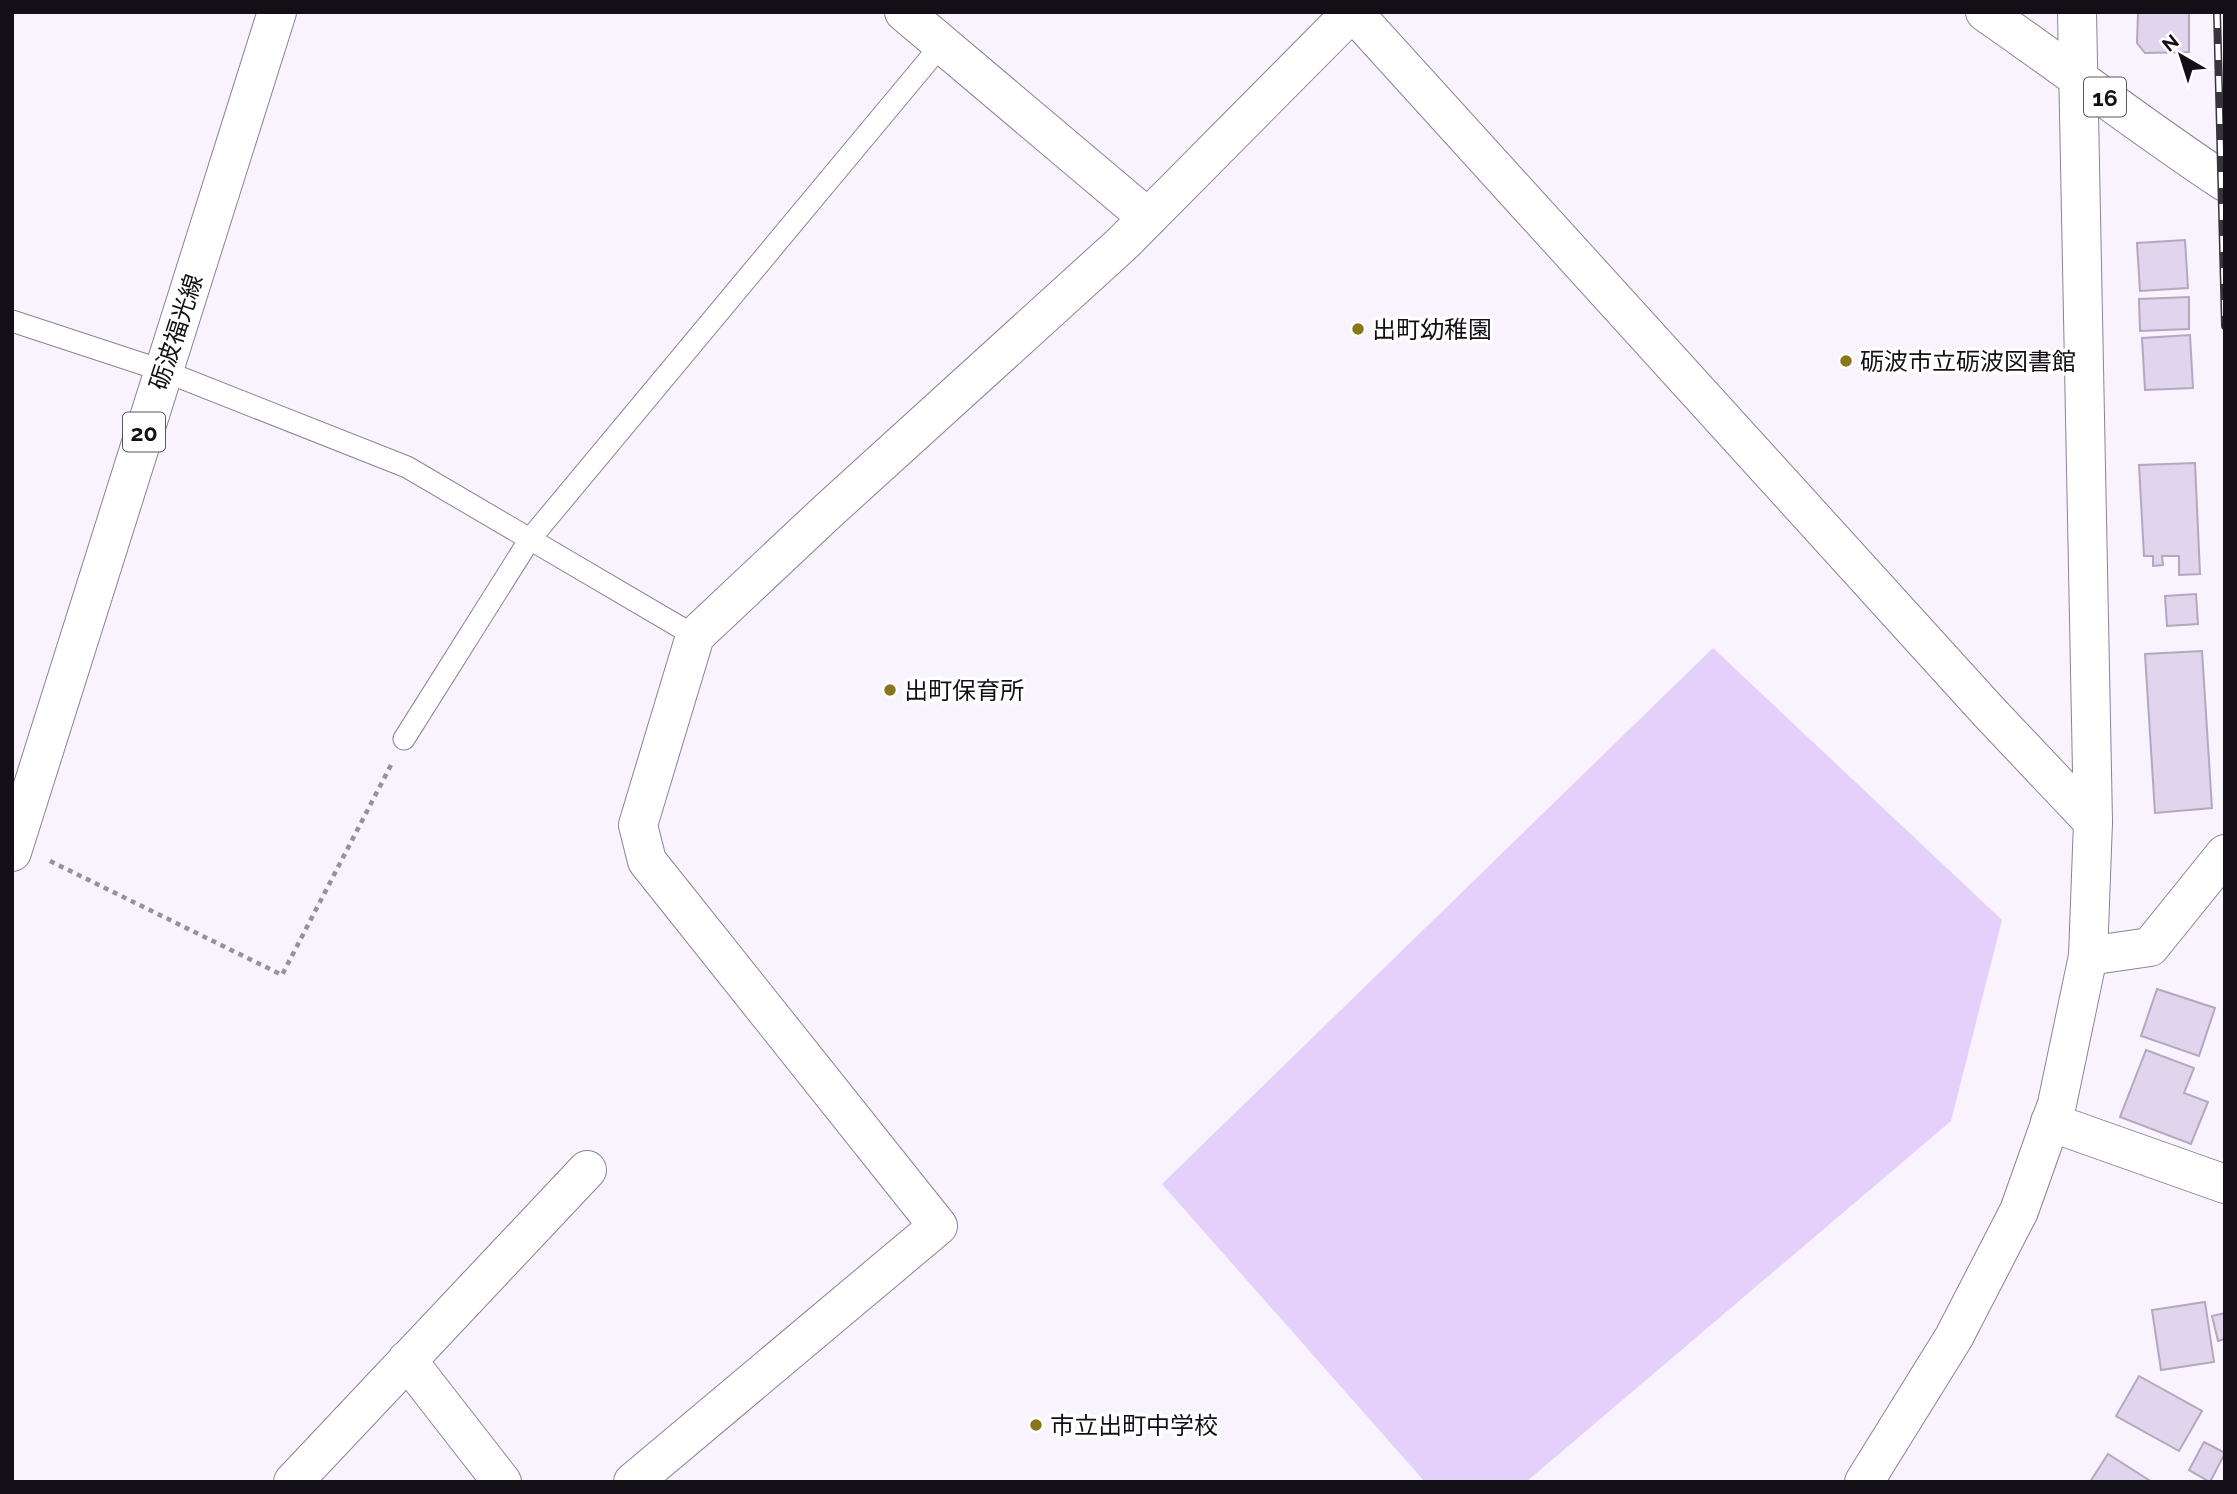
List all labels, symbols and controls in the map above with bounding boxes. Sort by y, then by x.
north arrow [2146,21,2216,91]
text: N [2158,30,2183,56]
road number: 16 [2084,78,2126,116]
street label: 砺波福光線 [144,270,208,394]
place label: 出町幼稚園 [1372,315,1492,344]
marker: 出町幼稚園 [1350,321,1366,337]
place label: 砺波市立砺波図書館 [1860,347,2076,376]
marker: 砺波市立砺波図書館 [1838,353,1854,369]
road number: 20 [123,412,165,452]
place label: 出町保育所 [904,676,1024,705]
marker: 出町保育所 [882,682,898,698]
place label: 市立出町中学校 [1050,1411,1218,1440]
marker: 市立出町中学校 [1028,1417,1044,1433]

